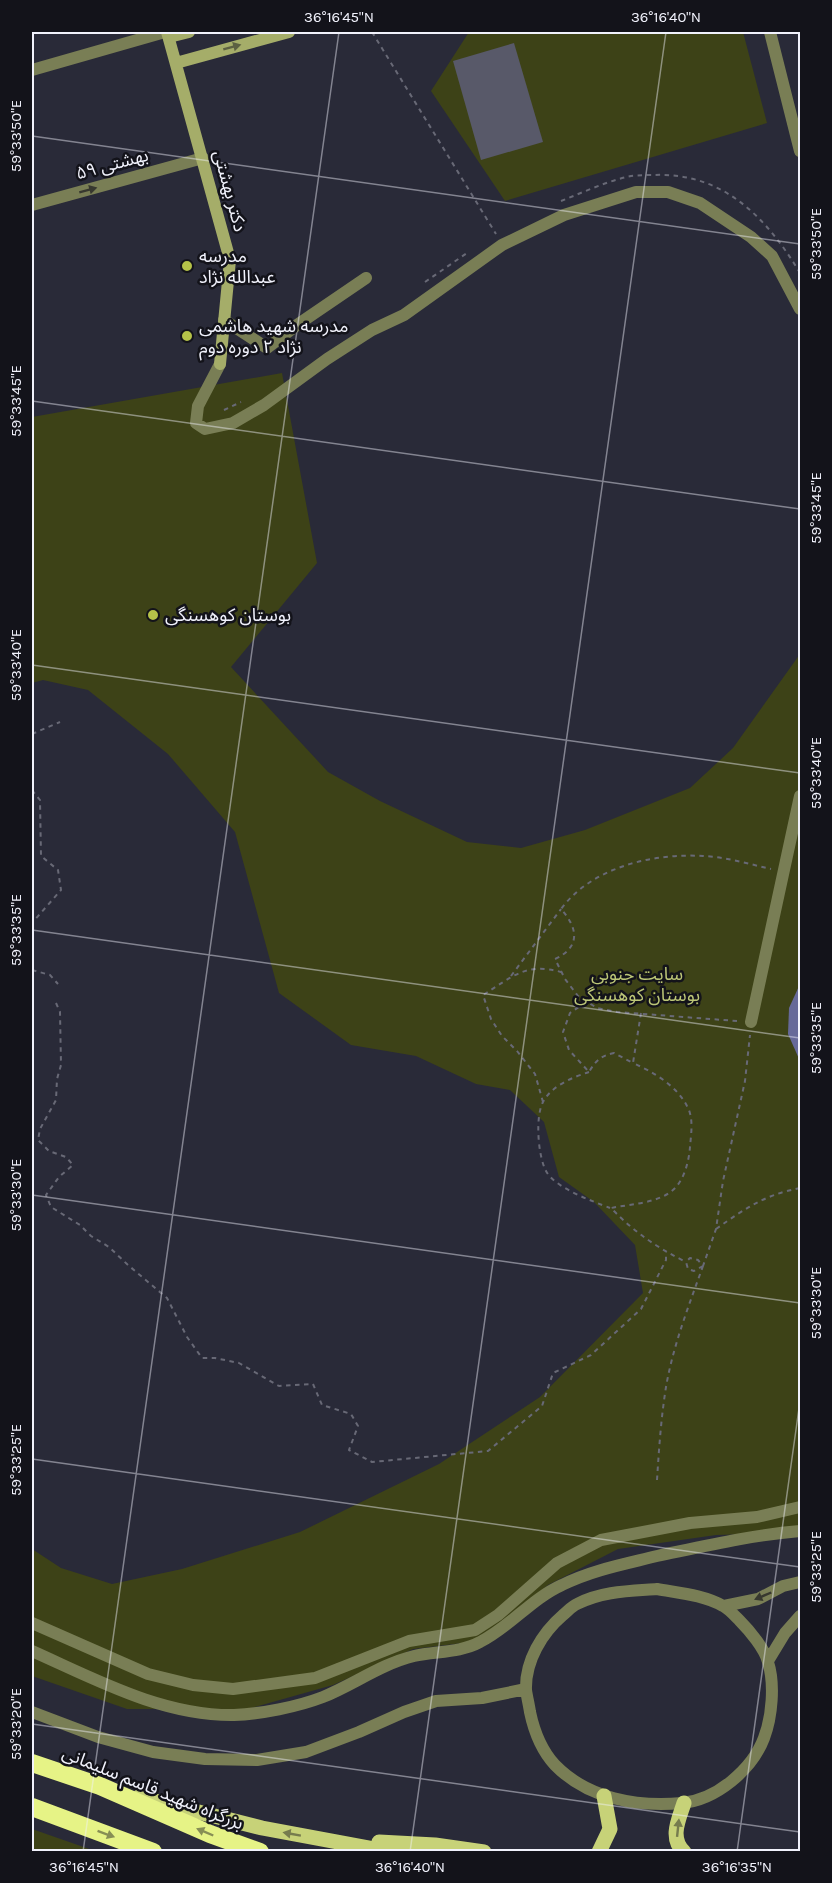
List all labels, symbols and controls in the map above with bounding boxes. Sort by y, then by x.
text: 36°16'45"N [304,8,374,26]
text: 36°16'40"N [631,8,701,26]
one-way arrow [223,42,241,51]
text: 59°33'50"E [7,100,25,172]
street label: بهشتی ۵۹ [73,144,151,184]
street label: دکتر بهشتی [209,148,251,234]
one-way arrow [79,184,97,194]
text: 59°33'50"E [807,208,825,280]
place label: مدرسه عبدالله نژاد [199,245,276,288]
marker: مدرسه عبدالله نژاد [180,259,194,273]
place label: مدرسه شهید هاشمی نژاد ۲ دوره دوم [199,315,348,361]
marker: مدرسه شهید هاشمی نژاد ۲ دوره دوم [180,329,194,343]
text: 59°33'45"E [7,365,25,437]
text: 59°33'45"E [807,472,825,544]
place label: بوستان کوهسنگی [165,604,291,626]
marker: بوستان کوهسنگی [146,608,160,622]
text: 59°33'40"E [7,629,25,701]
text: 59°33'40"E [807,737,825,809]
text: 59°33'35"E [7,894,25,966]
park label: سایت جنوبی بوستان کوهسنگی [574,963,700,1006]
text: 59°33'35"E [807,1002,825,1074]
text: 59°33'30"E [7,1159,25,1231]
text: 59°33'30"E [807,1267,825,1339]
text: 59°33'25"E [7,1424,25,1496]
text: 59°33'25"E [807,1531,825,1603]
one-way arrow [754,1592,772,1601]
text: 59°33'20"E [7,1688,25,1760]
street label: بزرگراه شهید قاسم سلیمانی [58,1742,247,1836]
one-way arrow [673,1818,683,1837]
one-way arrow [196,1827,213,1836]
one-way arrow [283,1829,302,1838]
one-way arrow [97,1830,115,1840]
text: 36°16'45"N [49,1858,119,1876]
text: 36°16'40"N [375,1858,445,1876]
text: 36°16'35"N [702,1858,772,1876]

